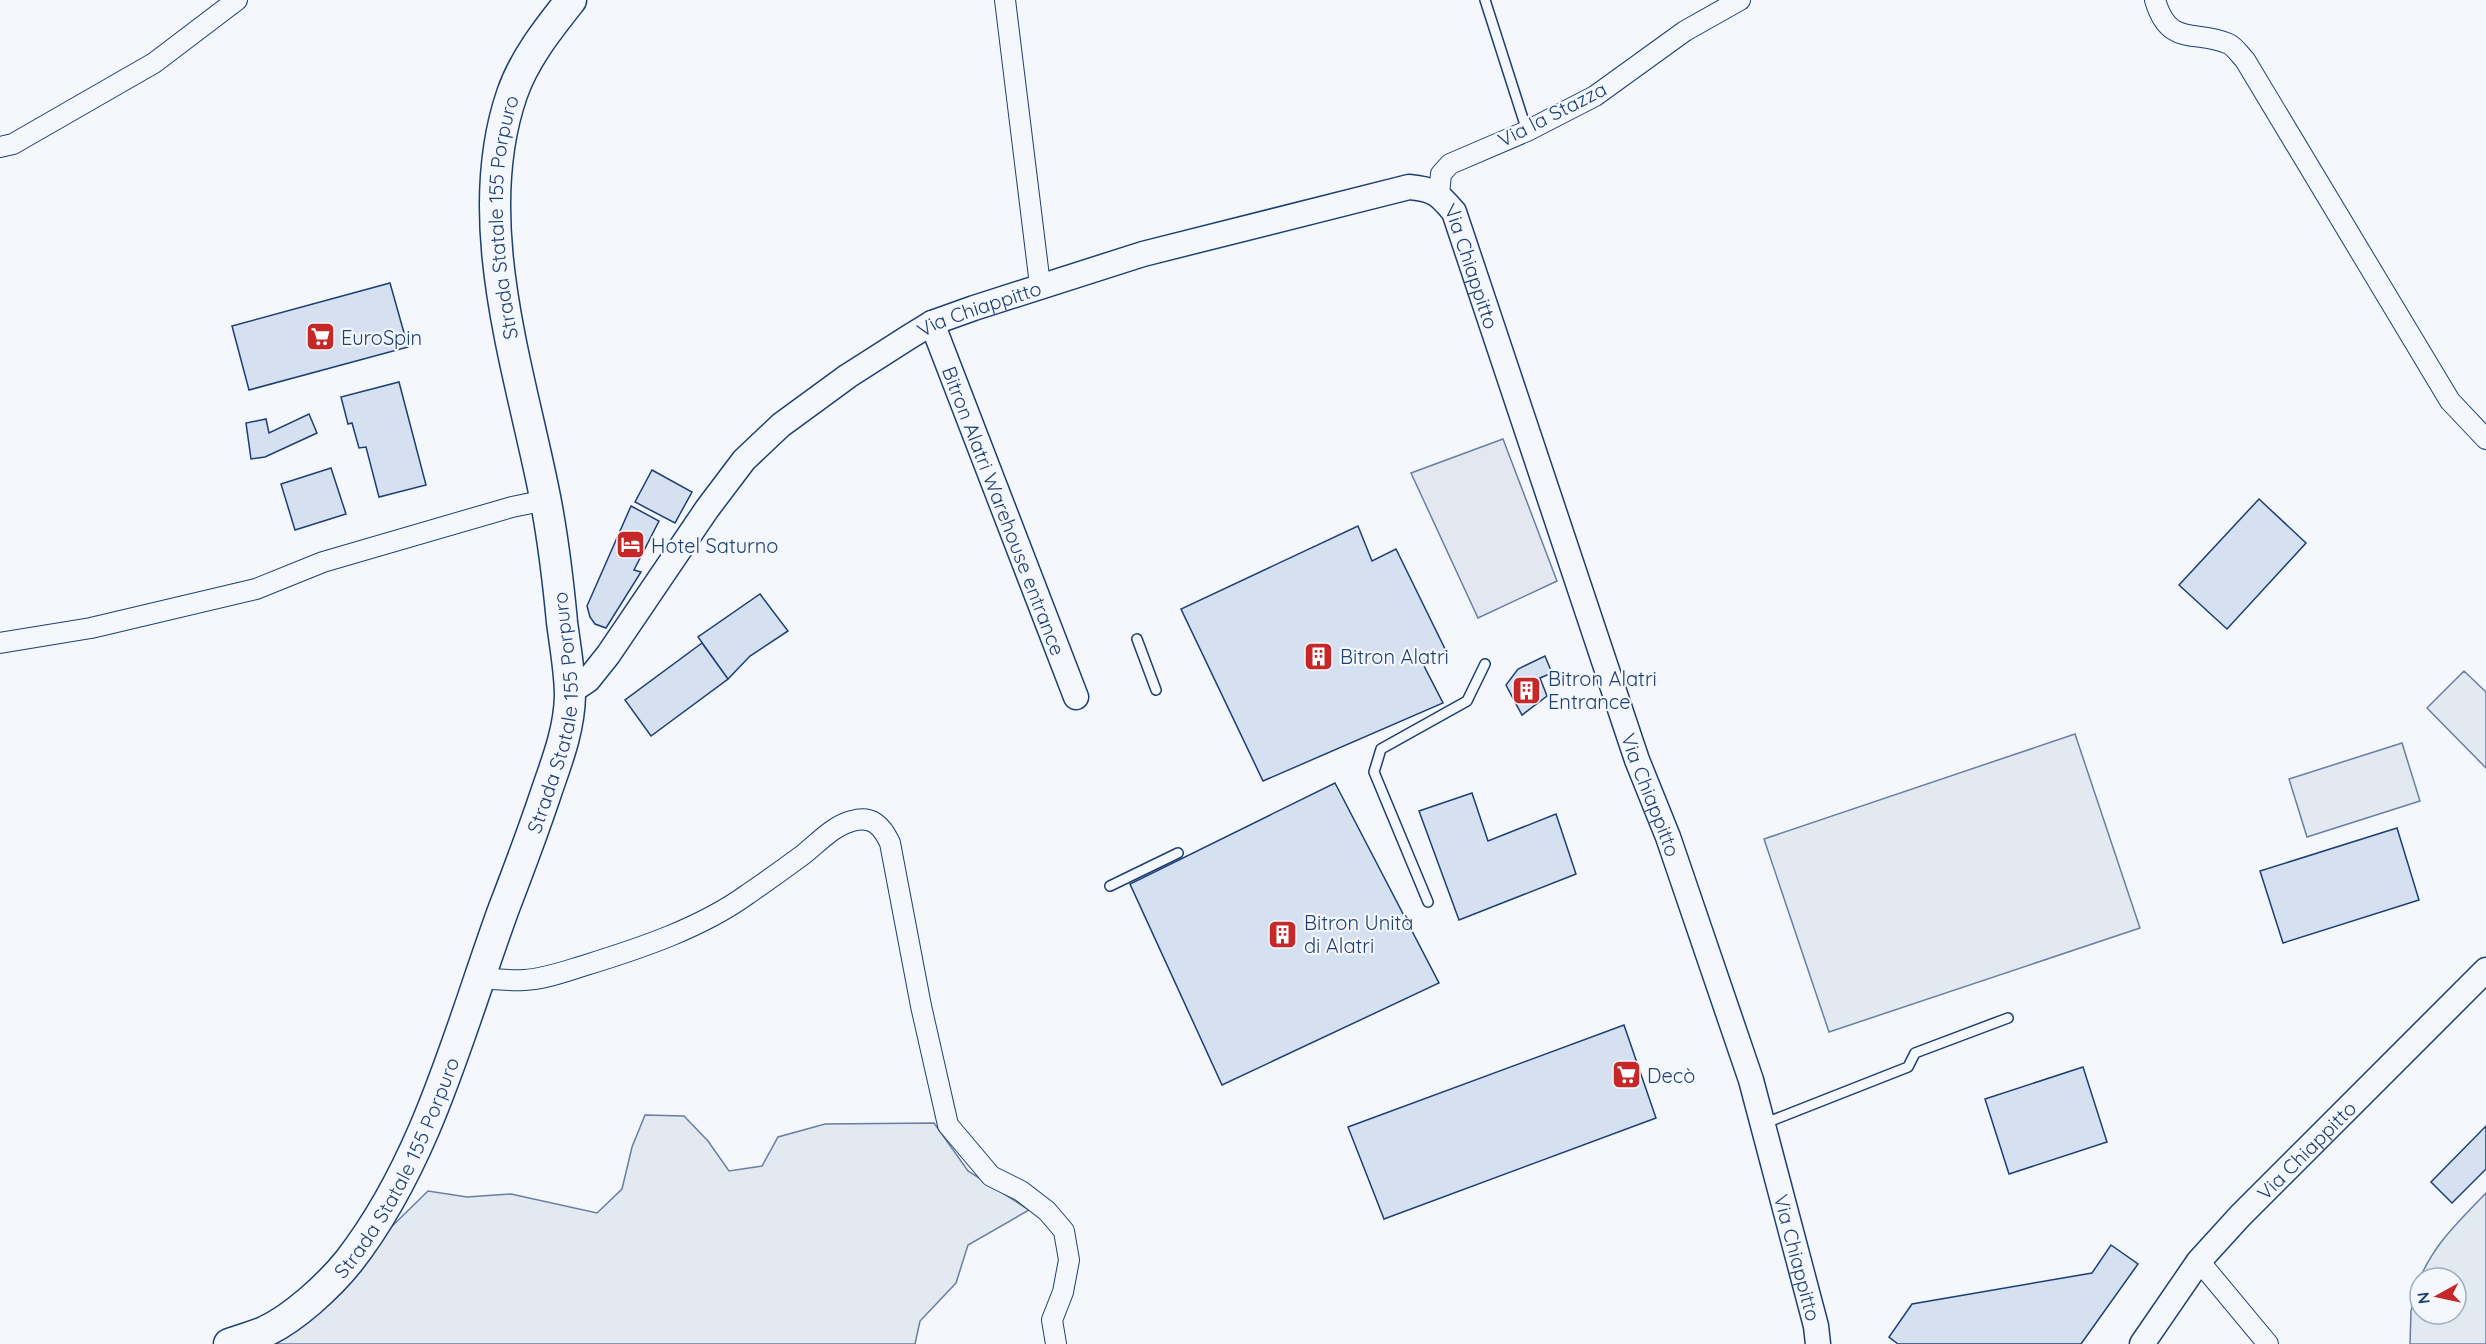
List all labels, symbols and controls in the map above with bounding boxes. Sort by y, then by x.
street label: Via la Stazza [1493,76,1611,152]
street label: Strada Statale 155 Porpuro [482,92,523,342]
street label: Via Chiappitto [1439,198,1505,332]
street label: Via Chiappitto [912,275,1044,342]
supermarket icon: EuroSpin [304,321,336,353]
place label: EuroSpin [341,325,422,350]
street label: Bitron Alatri Warehouse entrance [937,362,1071,659]
hotel icon: Hotel Saturno [614,529,646,561]
place label: Hotel Saturno [651,533,778,558]
street label: Strada Statale 155 Porpuro [521,591,583,836]
building icon: Bitron Alatri [1303,640,1335,672]
place label: Bitron Alatri [1340,644,1449,669]
place label: Bitron Alatri Entrance [1548,666,1657,714]
building icon: Bitron Alatri Entrance [1511,674,1543,706]
street label: Via Chiappitto [1616,730,1686,860]
place label: Bitron Unità di Alatri [1304,910,1413,958]
building icon: Bitron Unità di Alatri [1267,918,1299,950]
street label: Strada Statale 155 Porpuro [328,1054,464,1283]
supermarket icon: Decò [1610,1059,1642,1091]
place label: Decò [1647,1063,1695,1088]
street label: Via Chiappitto [2251,1095,2361,1205]
street label: Via Chiappitto [1769,1192,1827,1324]
north arrow [2408,1266,2468,1326]
text: N [2412,1291,2434,1305]

